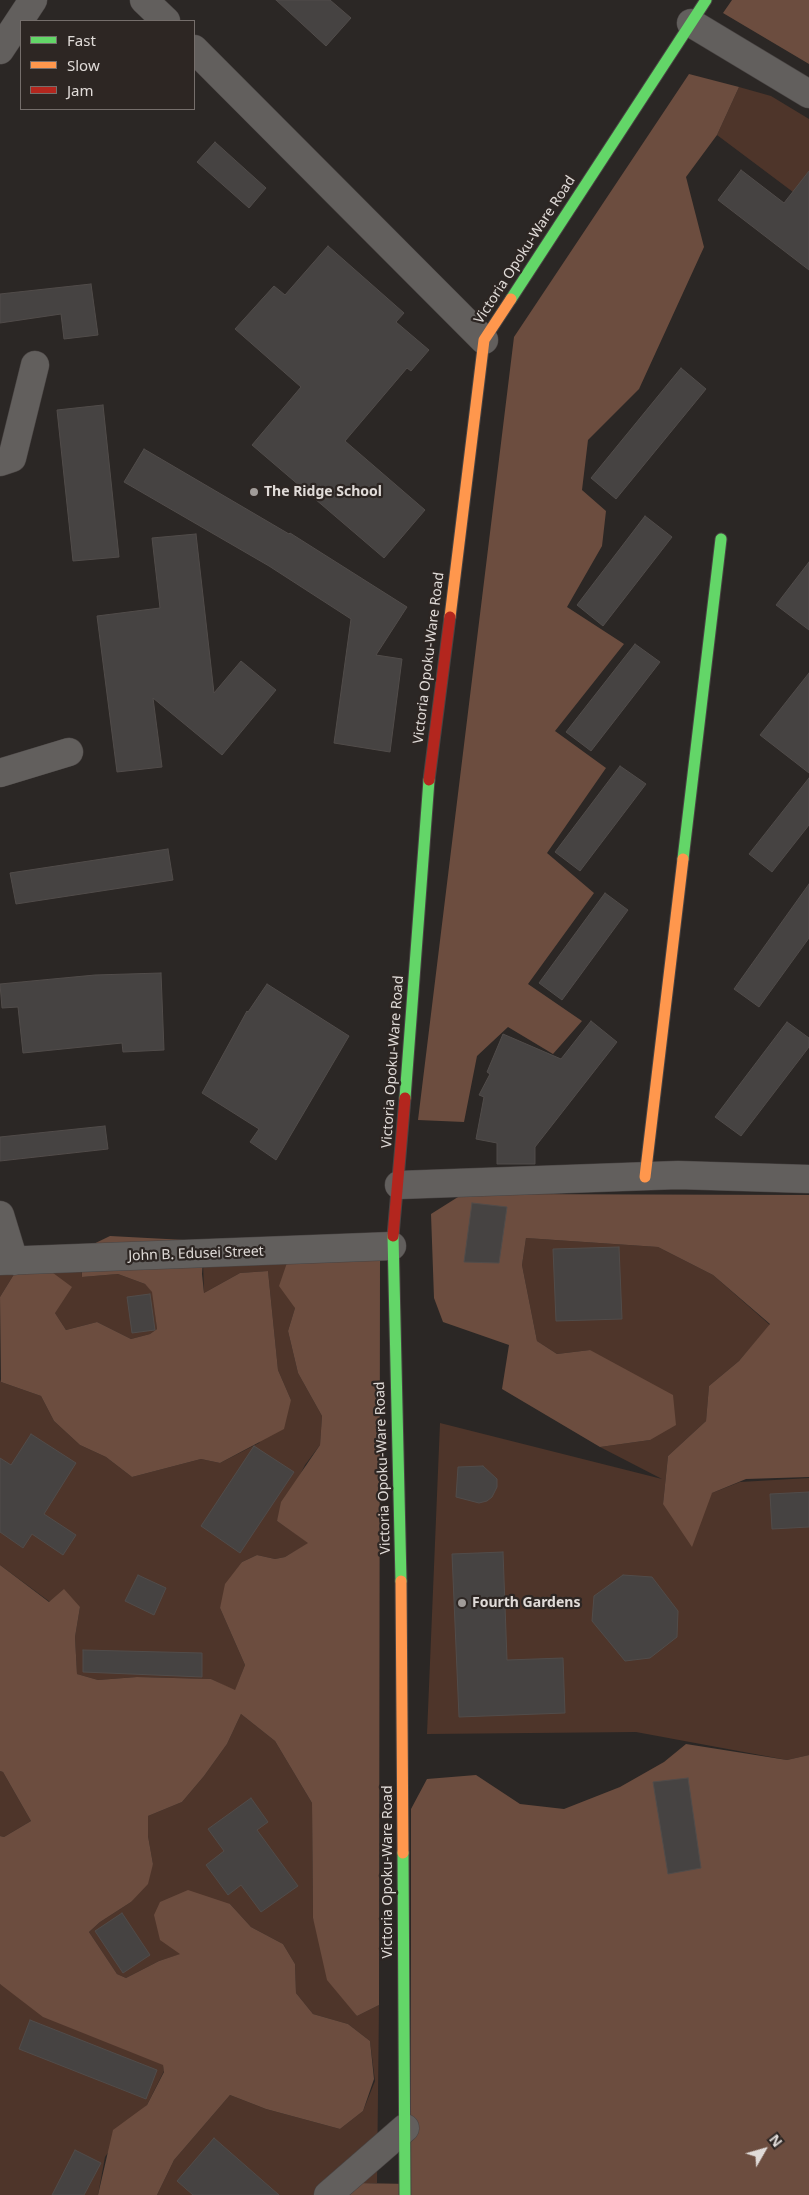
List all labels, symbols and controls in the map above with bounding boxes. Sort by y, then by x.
legend [20,20,195,110]
text: Fast [67,30,96,50]
text: Slow [67,55,100,75]
text: Jam [67,80,94,100]
street label: Victoria Opoku-Ware Road [471,173,579,327]
place label: The Ridge School [264,484,382,500]
marker: The Ridge School [248,486,260,498]
street label: Victoria Opoku-Ware Road [410,571,448,745]
street label: Victoria Opoku-Ware Road [379,975,407,1149]
street label: John B. Edusei Street [128,1243,264,1265]
street label: Victoria Opoku-Ware Road [372,1381,394,1555]
place label: Fourth Gardens [472,1595,580,1611]
marker: Fourth Gardens [456,1597,468,1609]
street label: Victoria Opoku-Ware Road [380,1785,396,1959]
north arrow [739,2125,789,2175]
text: N [765,2130,787,2151]

